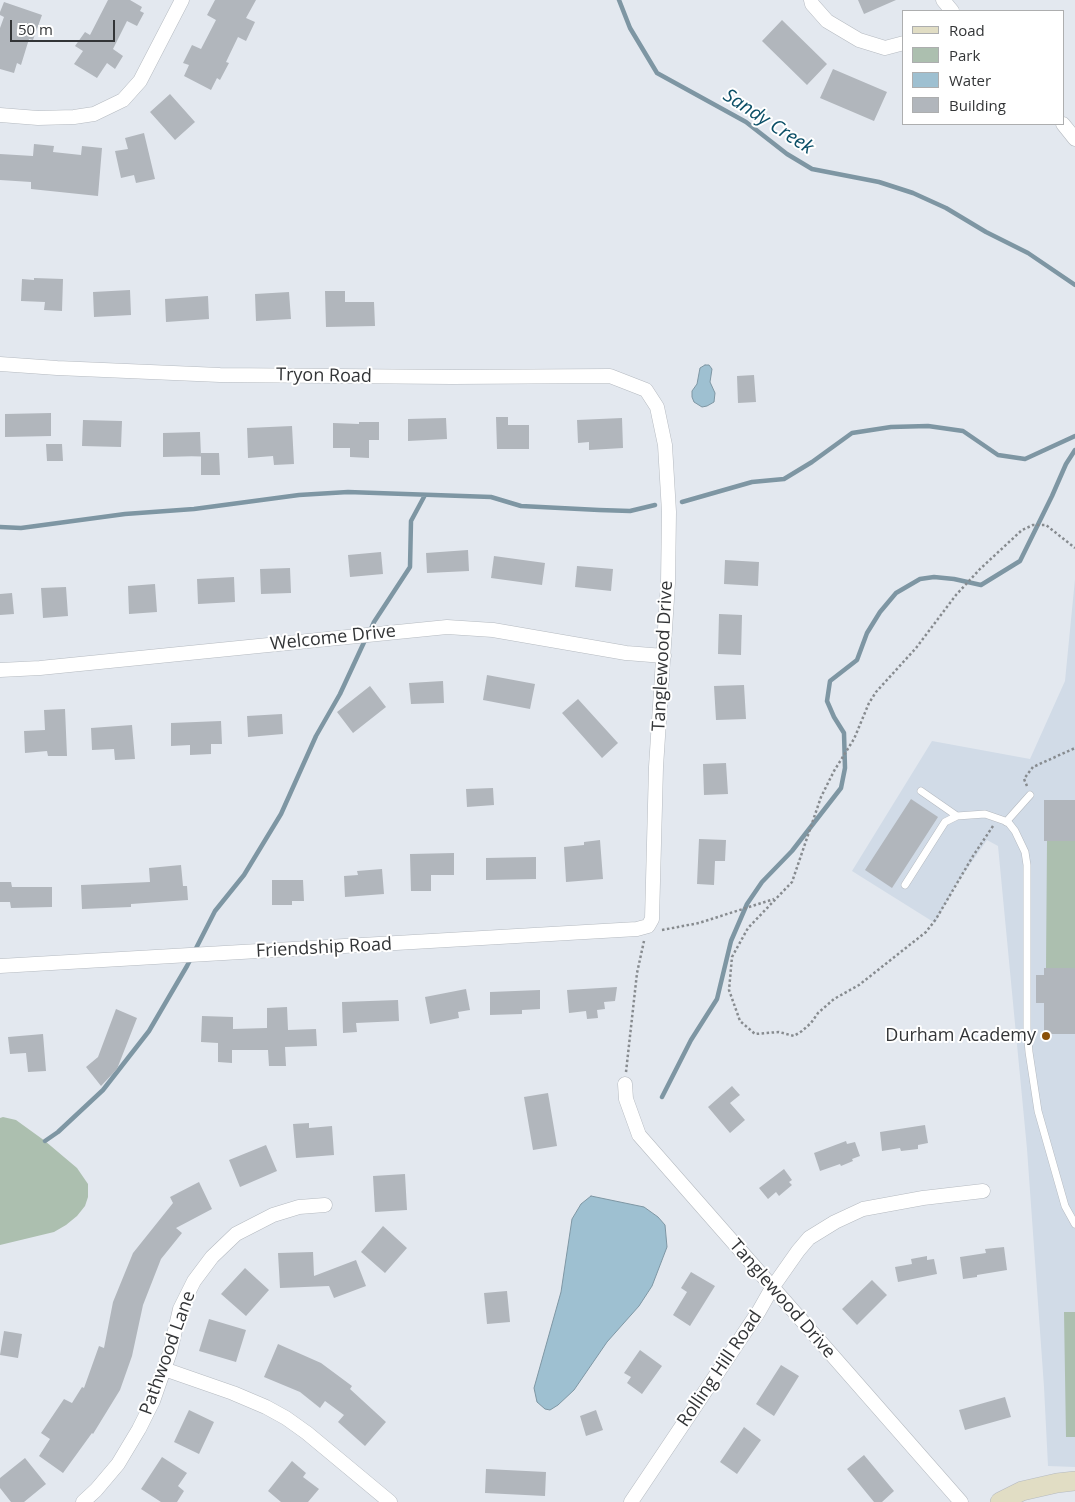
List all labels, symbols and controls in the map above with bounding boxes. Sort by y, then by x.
scale bar [12,10,118,42]
legend [902,10,1065,125]
text: 50 m [18,19,53,39]
text: Road [949,20,985,40]
text: Park [949,45,980,65]
text: Water [949,70,991,90]
water label: Sandy Creek [719,84,817,160]
text: Building [949,95,1006,115]
street label: Tryon Road [276,364,372,388]
street label: Tanglewood Drive [648,580,678,732]
street label: Welcome Drive [269,621,397,655]
street label: Friendship Road [255,934,393,962]
place label: Durham Academy [885,1025,1036,1047]
marker: Durham Academy [1040,1030,1052,1042]
street label: Tanglewood Drive [724,1235,840,1363]
street label: Pathwood Lane [136,1288,200,1418]
street label: Rolling Hill Road [673,1307,767,1431]

